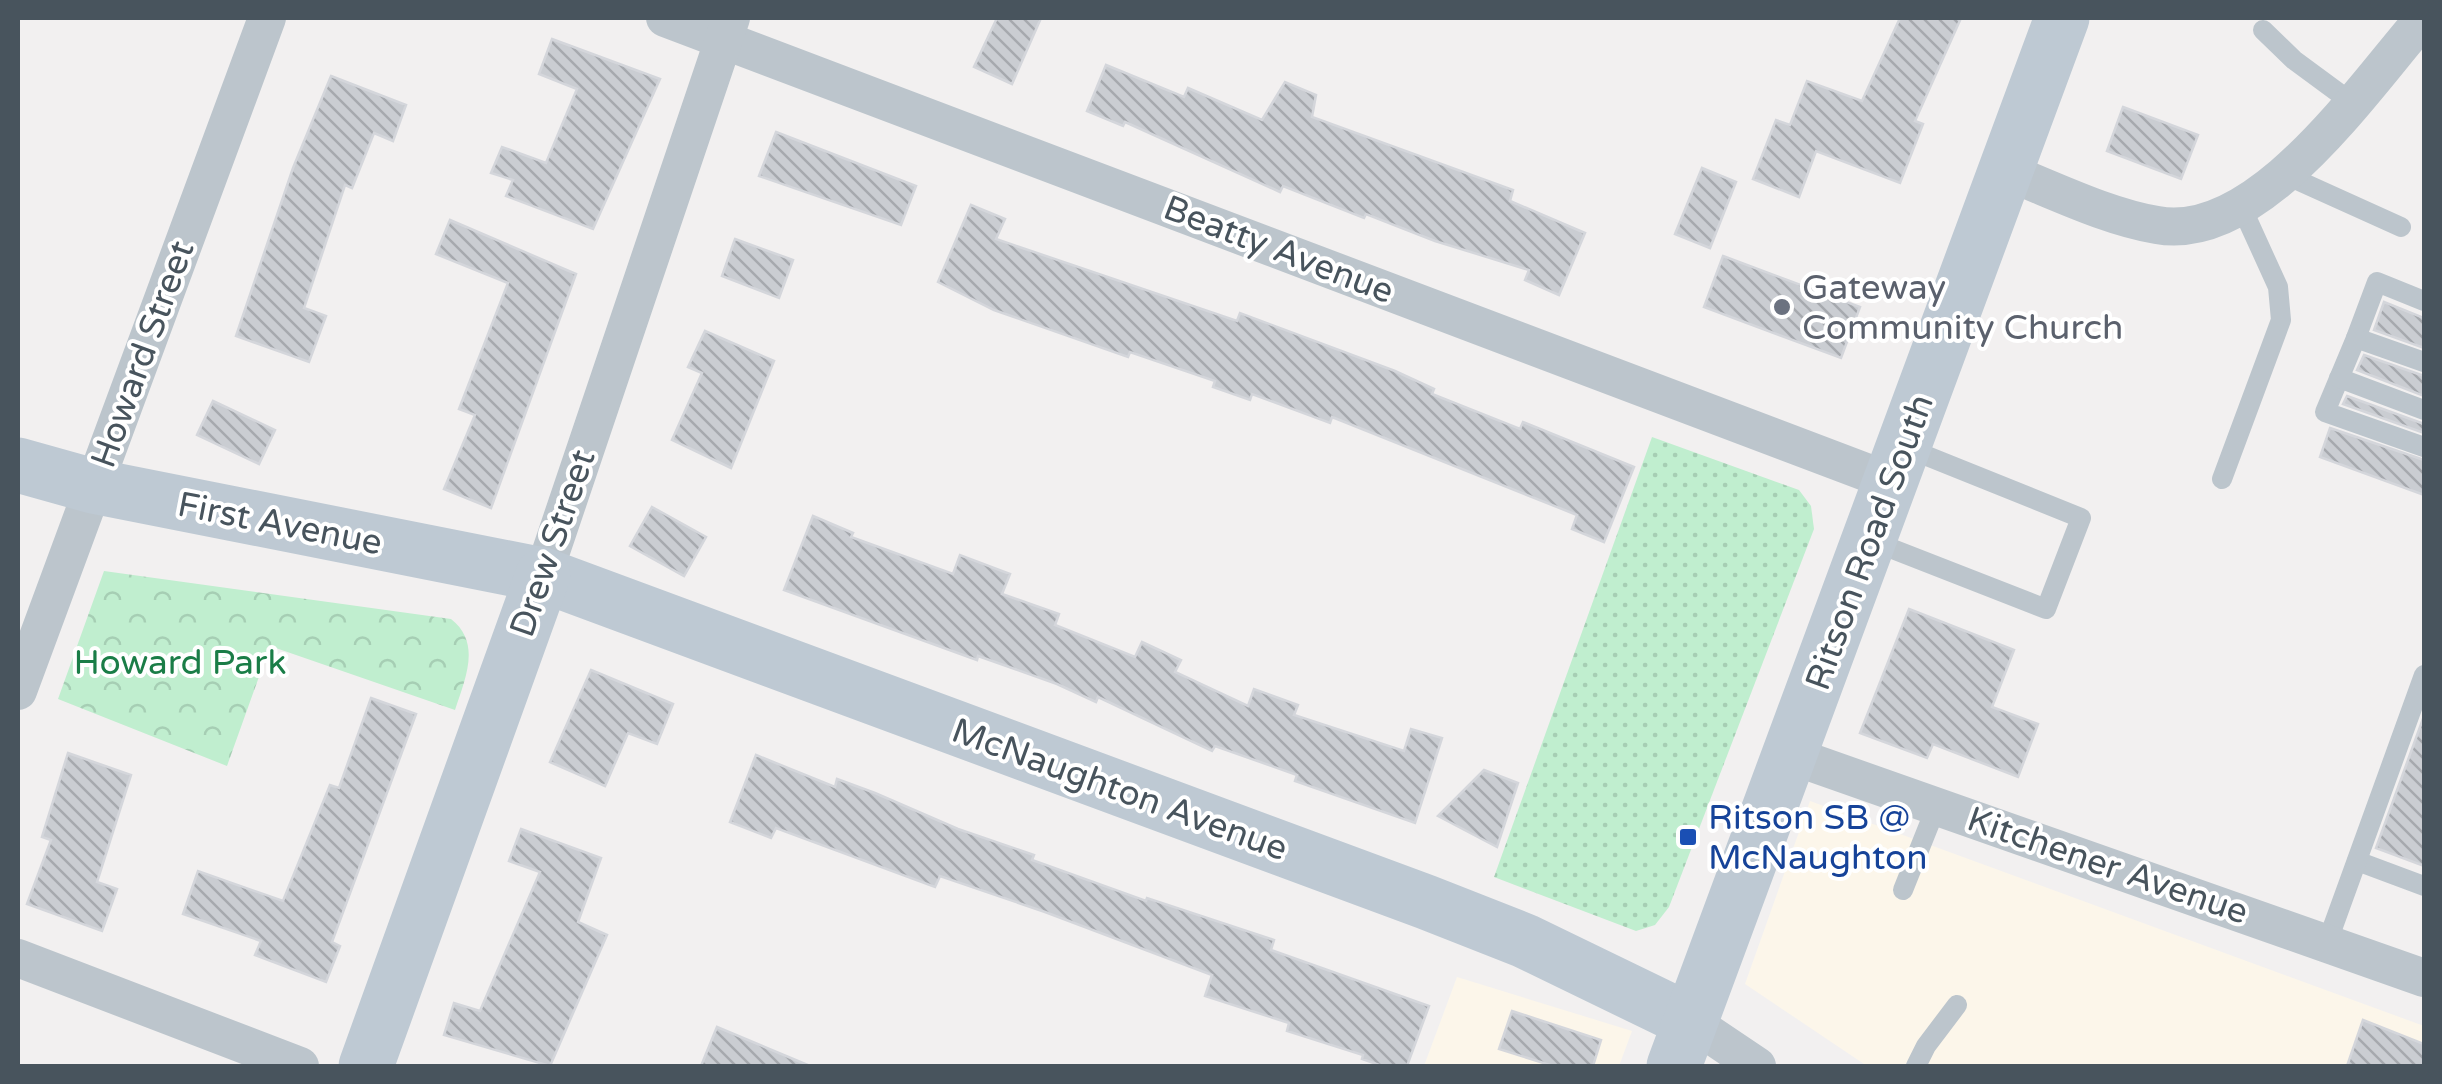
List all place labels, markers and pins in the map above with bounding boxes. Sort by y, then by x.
place label: Gateway Community Church [1802,267,2123,349]
marker: Gateway Community Church [1771,296,1793,318]
place label: Ritson SB @ McNaughton [1708,797,1928,879]
marker: Ritson SB @ McNaughton [1677,826,1699,848]

